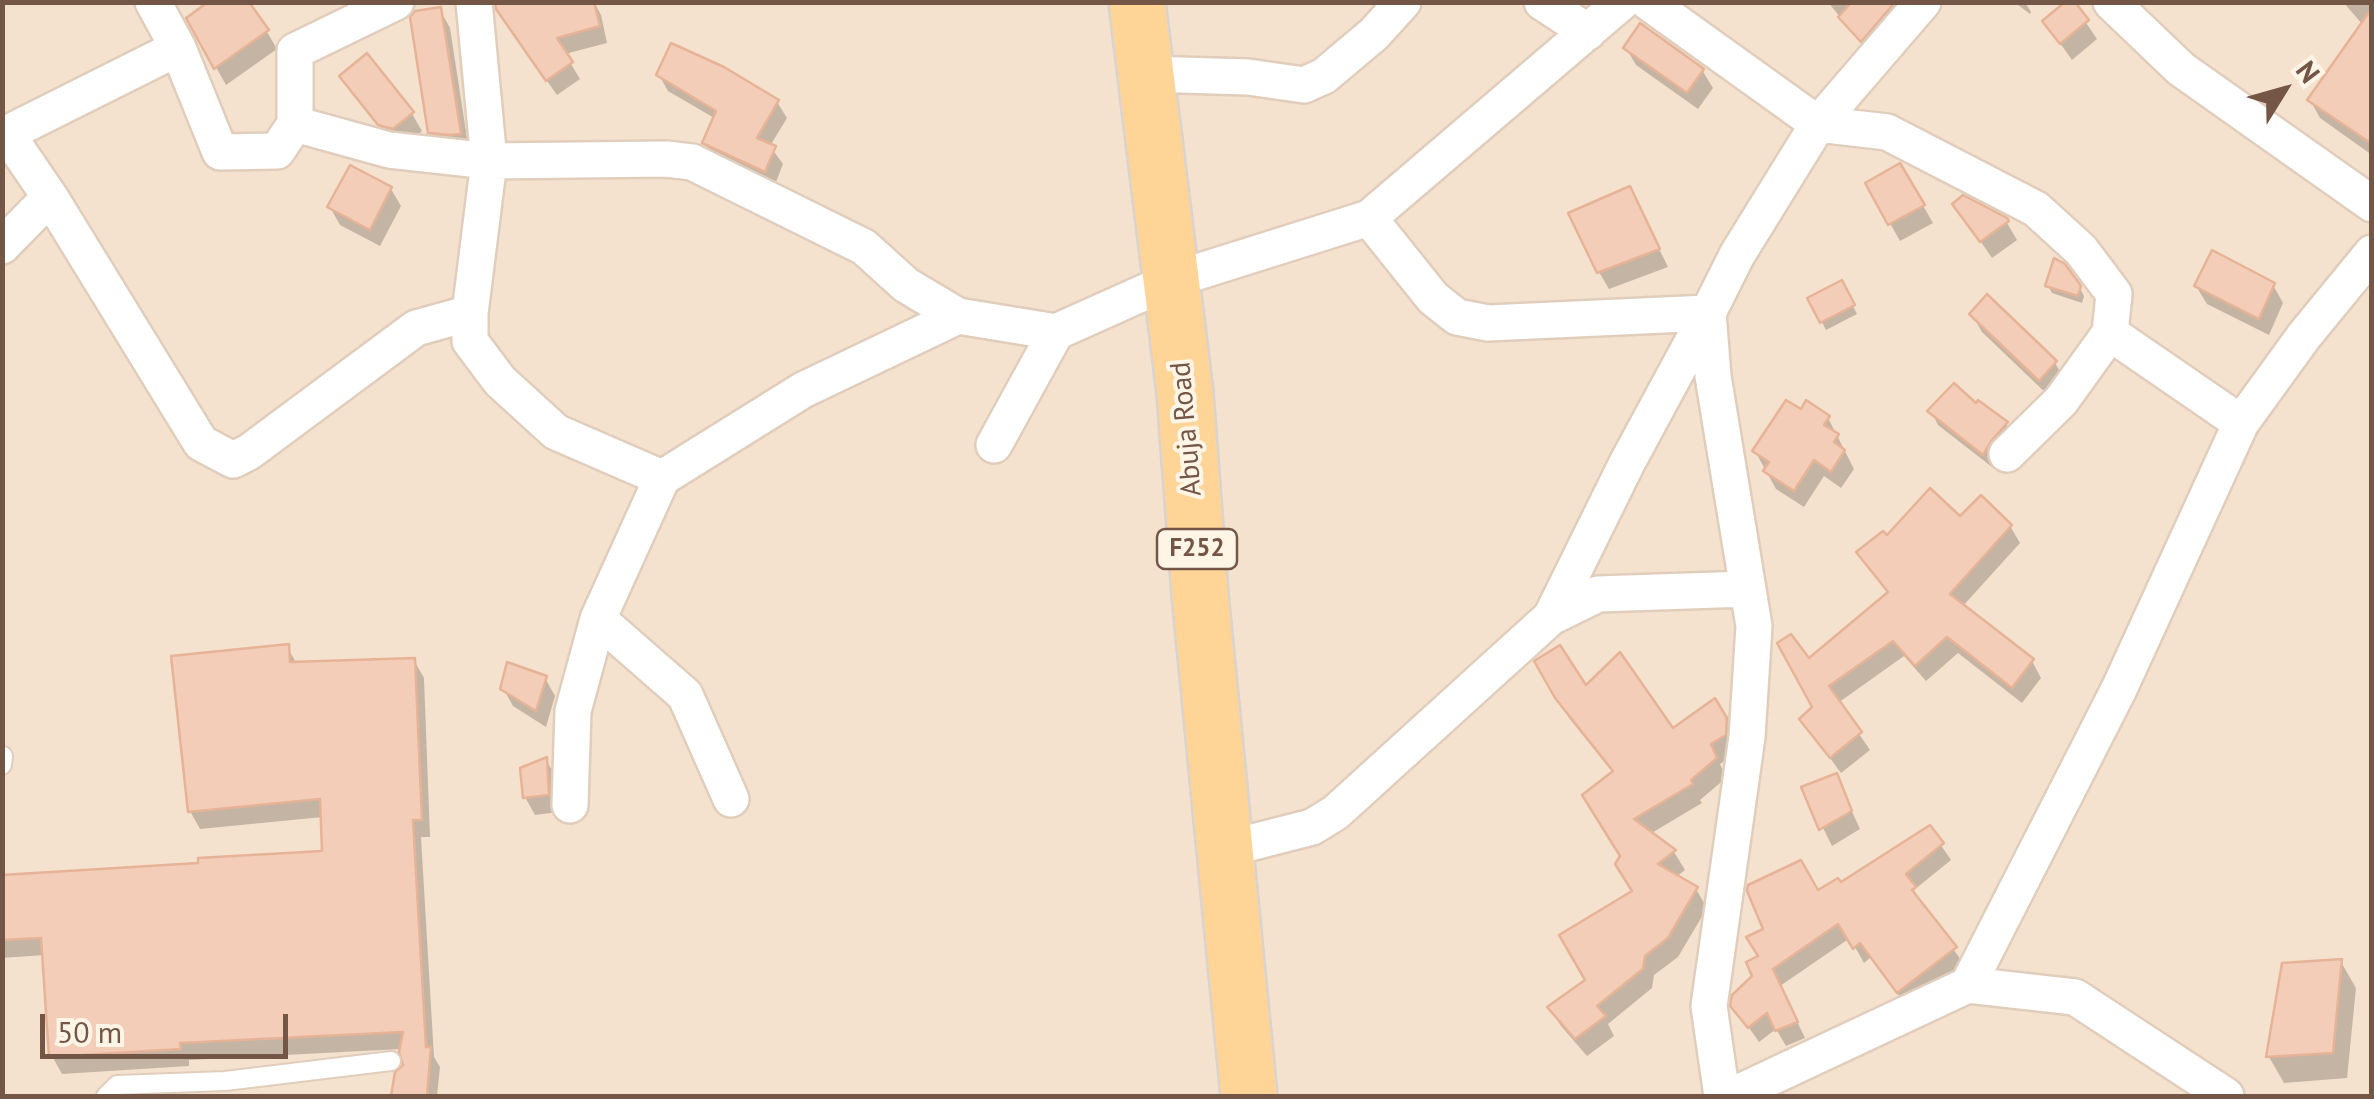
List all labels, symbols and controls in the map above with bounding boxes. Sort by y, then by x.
north arrow [2234,40,2334,140]
text: N [2288,53,2329,90]
street label: Abuja Road [1164,360,1210,498]
road number: F252 [1157,529,1237,569]
scale bar [45,994,292,1056]
text: 50 m [57,1012,122,1051]

